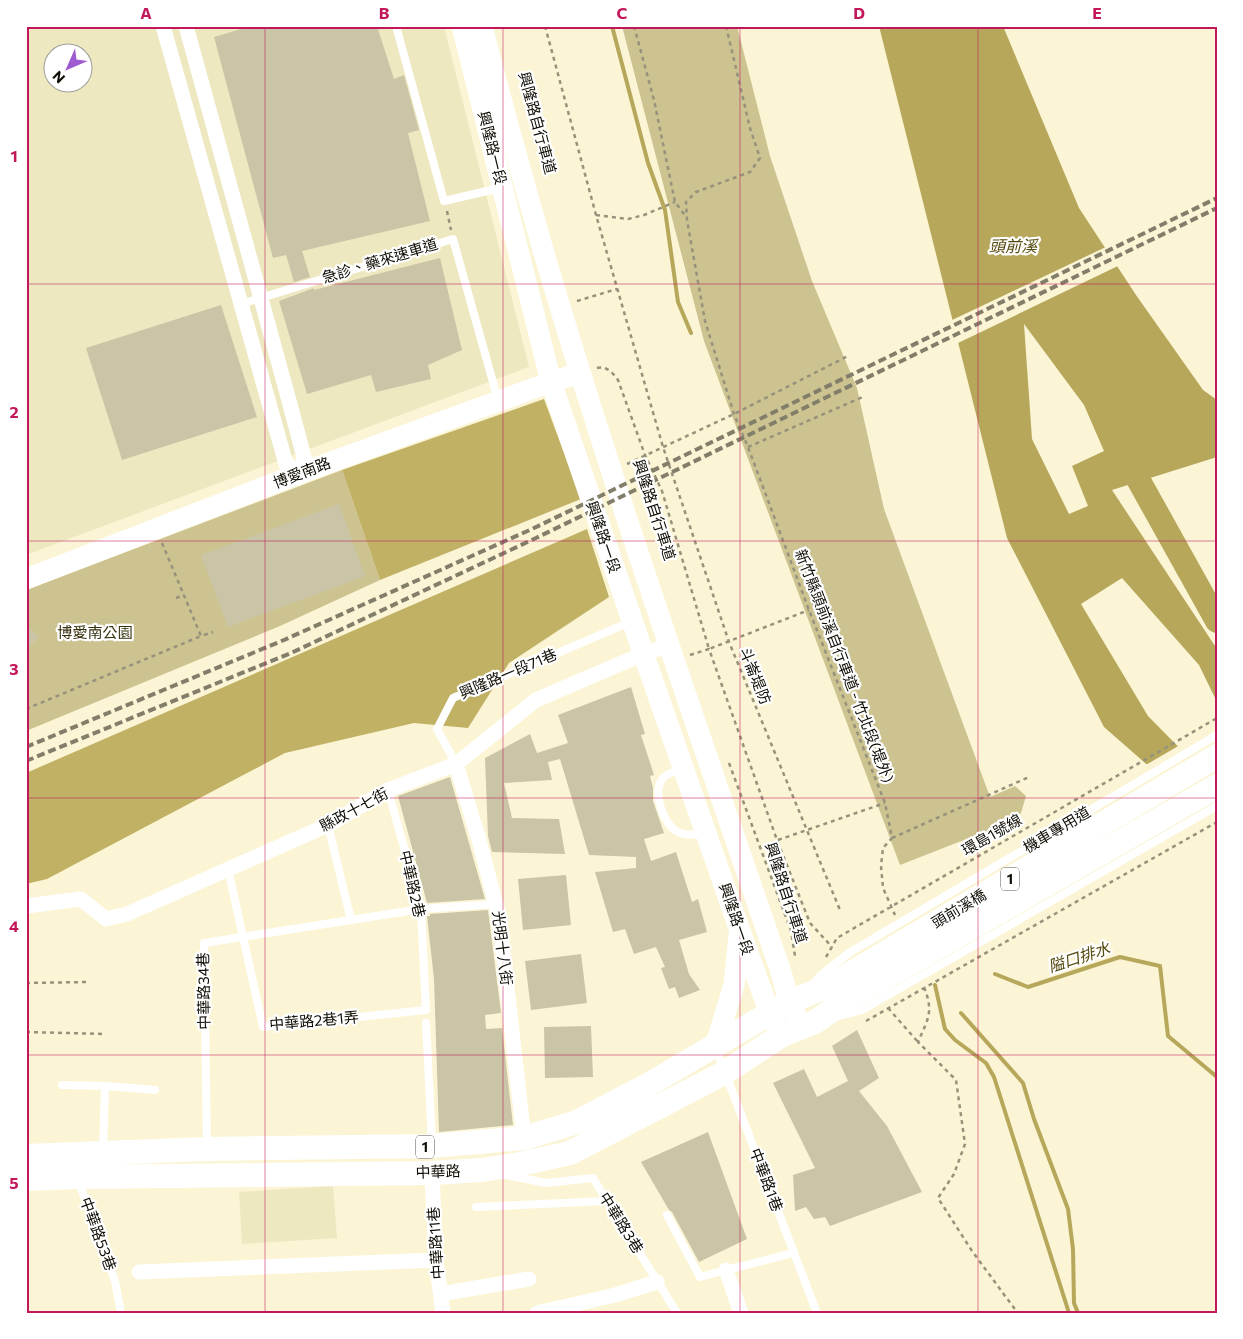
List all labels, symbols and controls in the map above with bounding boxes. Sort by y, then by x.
text: A [140,3,152,22]
text: B [379,3,390,22]
text: C [617,3,628,22]
text: D [853,3,865,22]
text: E [1092,3,1102,22]
north arrow [42,42,92,92]
text: N [49,68,68,87]
street label: 興隆路自行車道 [516,70,560,176]
street label: 興隆路一段 [475,109,511,186]
text: 1 [10,146,18,165]
street label: 急診、藥來速車道 [320,234,440,286]
water label: 頭前溪 [989,236,1039,255]
text: 2 [9,402,19,421]
street label: 博愛南路 [270,453,333,491]
street label: 興隆路自行車道 [630,457,680,562]
street label: 興隆路一段 [583,498,625,575]
street label: 新竹縣頭前溪自行車道 - 竹北段(堤外) [792,546,898,785]
park label: 博愛南公園 [57,623,133,641]
street label: 興隆路一段71巷 [456,644,559,702]
street label: 斗崙堤防 [736,644,776,707]
text: 3 [9,659,19,678]
street label: 縣政十七街 [316,784,391,835]
street label: 機車專用道 [1020,802,1093,856]
street label: 環島1號線 [958,810,1025,859]
street label: 興隆路自行車道 [762,840,812,945]
street label: 中華路2巷 [397,848,429,919]
road number: 1 [1001,868,1019,891]
street label: 興隆路一段 [716,880,758,957]
street label: 頭前溪橋 [928,885,989,931]
street label: 光明十八街 [489,910,516,986]
text: 4 [9,916,19,935]
water label: 隘口排水 [1045,937,1113,975]
street label: 中華路34巷 [193,952,213,1030]
street label: 中華路2巷1弄 [268,1007,359,1033]
road number: 1 [416,1136,434,1158]
street label: 中華路1巷 [747,1145,787,1214]
street label: 中華路 [415,1161,461,1181]
text: 5 [9,1173,19,1192]
street label: 中華路3巷 [596,1189,648,1256]
street label: 中華路53巷 [77,1194,121,1273]
street label: 中華路11巷 [423,1206,447,1280]

